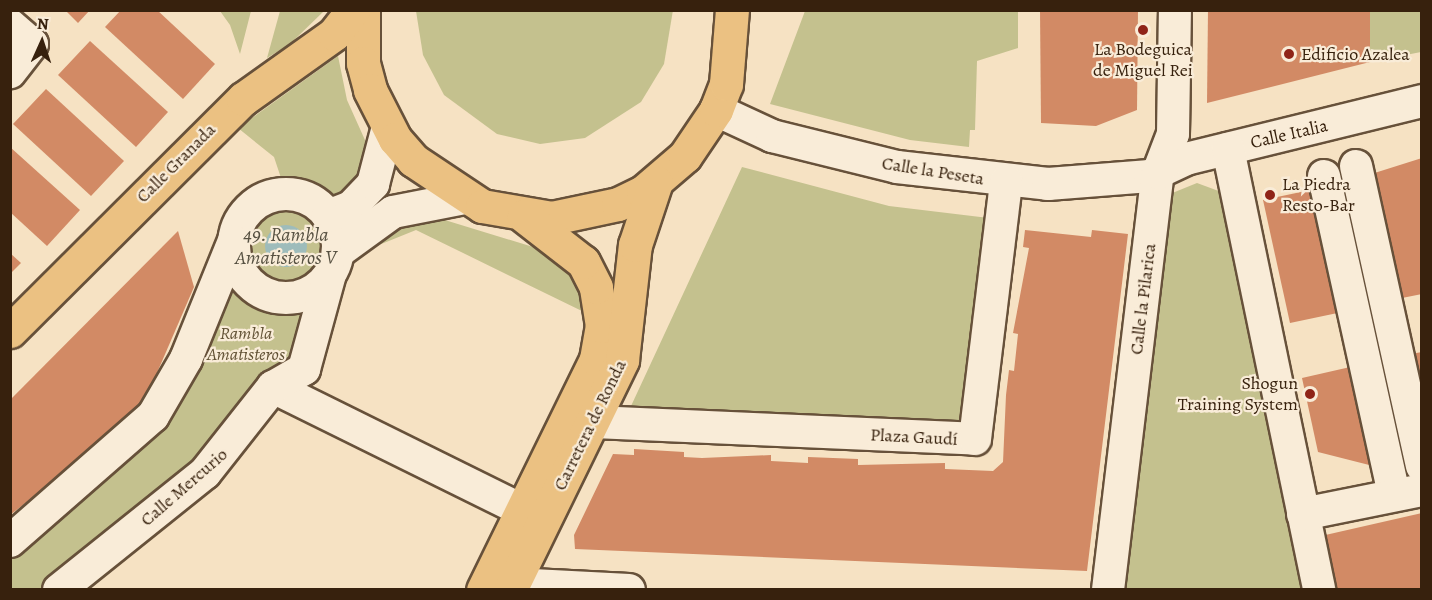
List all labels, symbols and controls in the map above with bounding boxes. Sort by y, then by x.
north arrow [12,12,72,72]
text: N [37,13,49,35]
marker: La Bodeguica de Miguel Rei [1136,23,1150,37]
place label: La Bodeguica de Miguel Rei [1093,39,1193,82]
place label: Edificio Azalea [1301,43,1410,65]
marker: Edificio Azalea [1282,47,1296,61]
street label: Calle Italia [1248,115,1330,153]
street label: Calle Granada [132,119,220,207]
street label: Calle la Peseta [880,152,986,190]
place label: La Piedra Resto-Bar [1282,174,1355,216]
marker: La Piedra Resto-Bar [1263,188,1277,202]
water label: 49. Rambla Amatisteros V [235,223,337,270]
street label: Calle la Pilarica [1125,242,1161,356]
park label: Rambla Amatisteros [207,323,285,366]
street label: Carretera de Ronda [549,356,631,494]
place label: Shogun Training System [1178,373,1298,416]
marker: Shogun Training System [1303,387,1317,401]
street label: Plaza Gaudí [870,424,958,450]
street label: Calle Mercurio [136,443,232,531]

